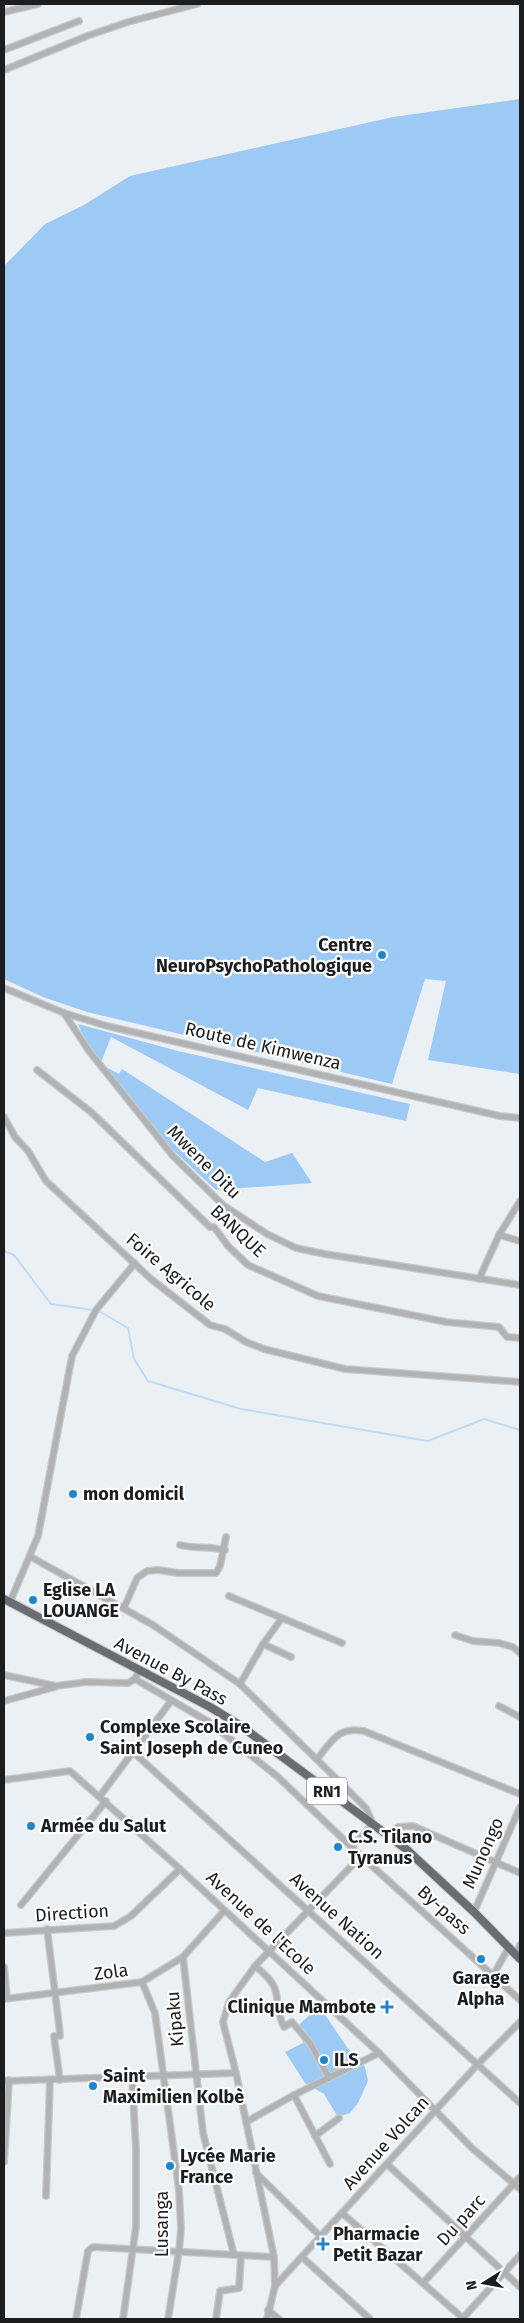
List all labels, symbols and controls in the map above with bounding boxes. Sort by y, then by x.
place label: Centre NeuroPsychoPathologique [156,934,372,977]
marker: Centre NeuroPsychoPathologique [376,949,388,961]
street label: Route de Kimwenza [183,1017,343,1075]
street label: Mwene Ditu [162,1120,246,1204]
street label: BANQUE [206,1200,270,1262]
street label: Foire Agricole [122,1228,220,1316]
place label: mon domicil [83,1483,185,1505]
marker: mon domicil [67,1488,79,1500]
place label: Eglise LA LOUANGE [43,1579,119,1622]
marker: Eglise LA LOUANGE [27,1594,39,1606]
street label: Avenue By Pass [111,1632,231,1710]
place label: Complexe Scolaire Saint Joseph de Cuneo [100,1716,283,1759]
marker: Complexe Scolaire Saint Joseph de Cuneo [84,1731,96,1743]
road number: RN1 [307,1778,347,1804]
street label: Munongo [458,1814,508,1892]
place label: Armée du Salut [40,1815,167,1837]
marker: Armée du Salut [25,1820,37,1832]
place label: C.S. Tilano Tyranus [348,1826,432,1869]
marker: C.S. Tilano Tyranus [332,1841,344,1853]
street label: Avenue de l'Ecole [202,1867,320,1979]
street label: Avenue Nation [285,1868,389,1964]
street label: By-pass [413,1881,475,1939]
street label: Direction [34,1899,110,1927]
marker: Garage Alpha [475,1953,487,1965]
street label: Zola [92,1959,130,1985]
place label: Garage Alpha [452,1967,510,2010]
street label: Kipaku [162,1990,188,2048]
place label: Clinique Mambote [228,1996,376,2018]
marker: Clinique Mambote [380,2000,394,2014]
place label: ILS [334,2049,359,2071]
marker: ILS [318,2054,330,2066]
place label: Saint Maximilien Kolbè [103,2065,244,2108]
marker: Saint Maximilien Kolbè [87,2080,99,2092]
street label: Avenue Volcan [338,2092,434,2194]
place label: Lycée Marie France [180,2145,276,2188]
marker: Lycée Marie France [164,2160,176,2172]
street label: Du parc [432,2189,490,2250]
street label: Lusanga [151,2191,173,2257]
place label: Pharmacie Petit Bazar [333,2223,423,2266]
marker: Pharmacie Petit Bazar [317,2238,329,2250]
north arrow [459,2258,509,2308]
text: N [462,2279,481,2292]

